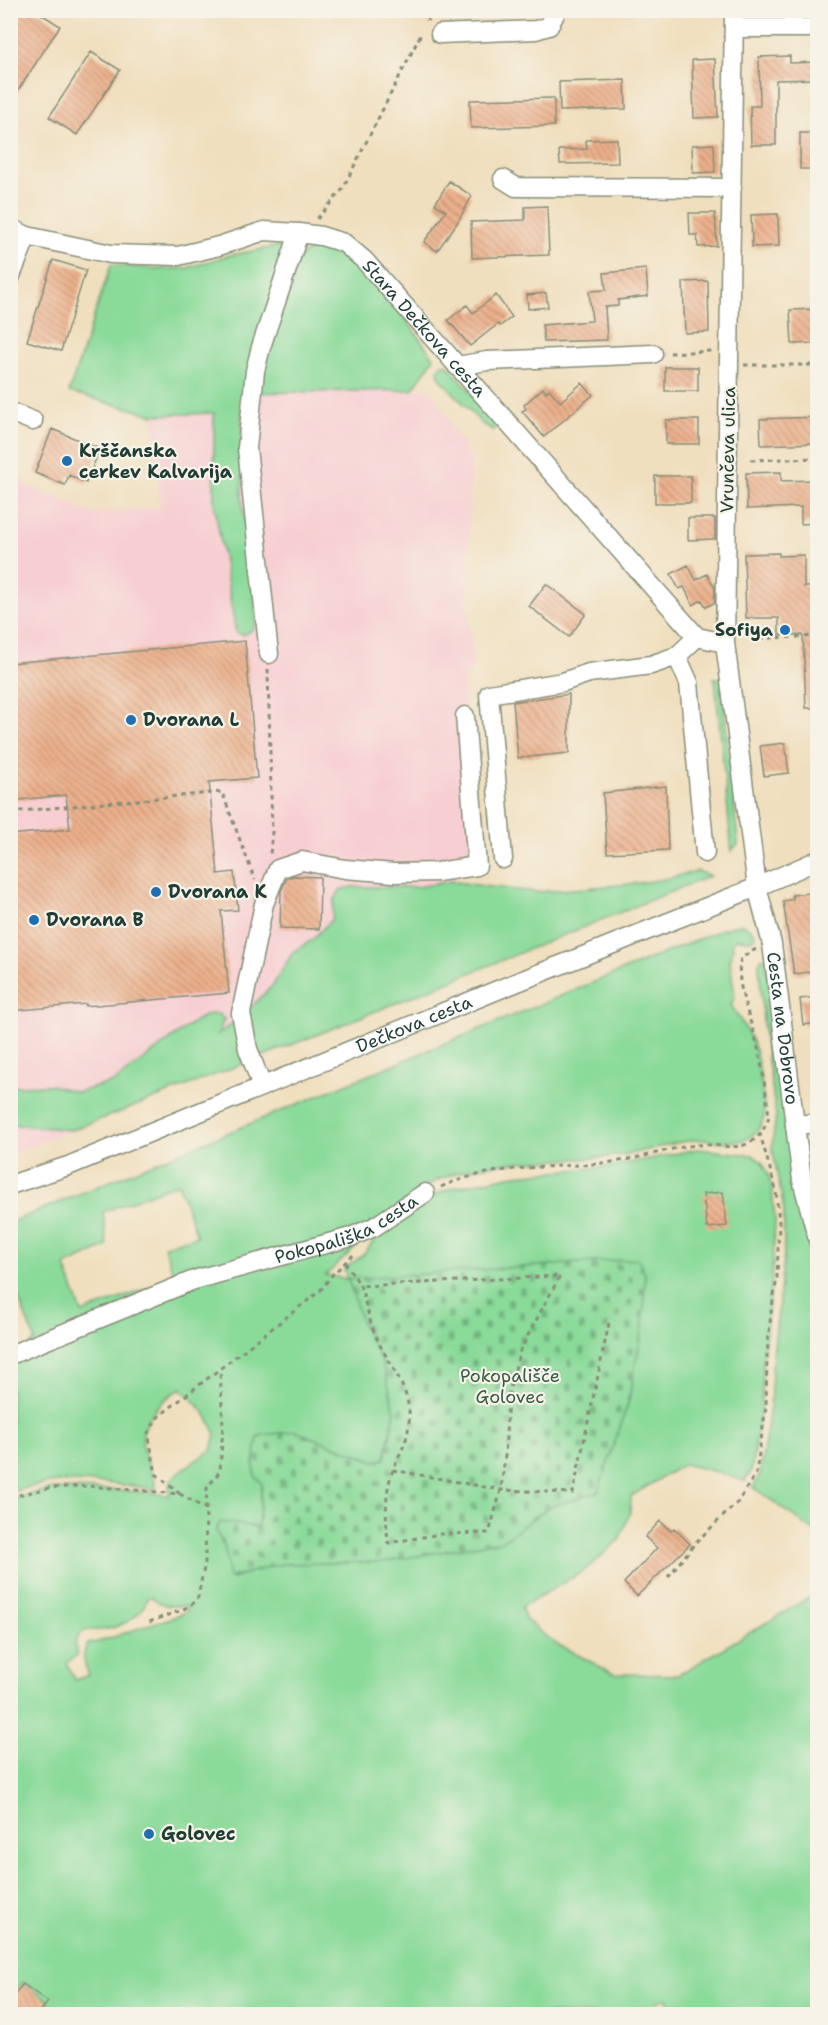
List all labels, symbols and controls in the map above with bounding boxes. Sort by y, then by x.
street label: Stara Dečkova cesta [357,254,492,402]
street label: Vrunčeva ulica [715,387,741,513]
place label: Krščanska cerkev Kalvarija [79,439,233,484]
marker: Krščanska cerkev Kalvarija [60,454,74,468]
place label: Sofiya [715,618,774,642]
marker: Sofiya [778,623,792,637]
place label: Dvorana L [143,708,240,732]
marker: Dvorana L [124,713,138,727]
place label: Dvorana K [168,880,268,904]
marker: Dvorana K [149,885,163,899]
place label: Dvorana B [46,908,144,932]
marker: Dvorana B [27,913,41,927]
street label: Cesta na Dobrovo [761,950,804,1106]
street label: Dečkova cesta [353,990,476,1059]
street label: Pokopališka cesta [272,1189,423,1269]
park label: Pokopališče Golovec [460,1364,560,1409]
place label: Golovec [161,1822,235,1846]
marker: Golovec [142,1827,156,1841]

